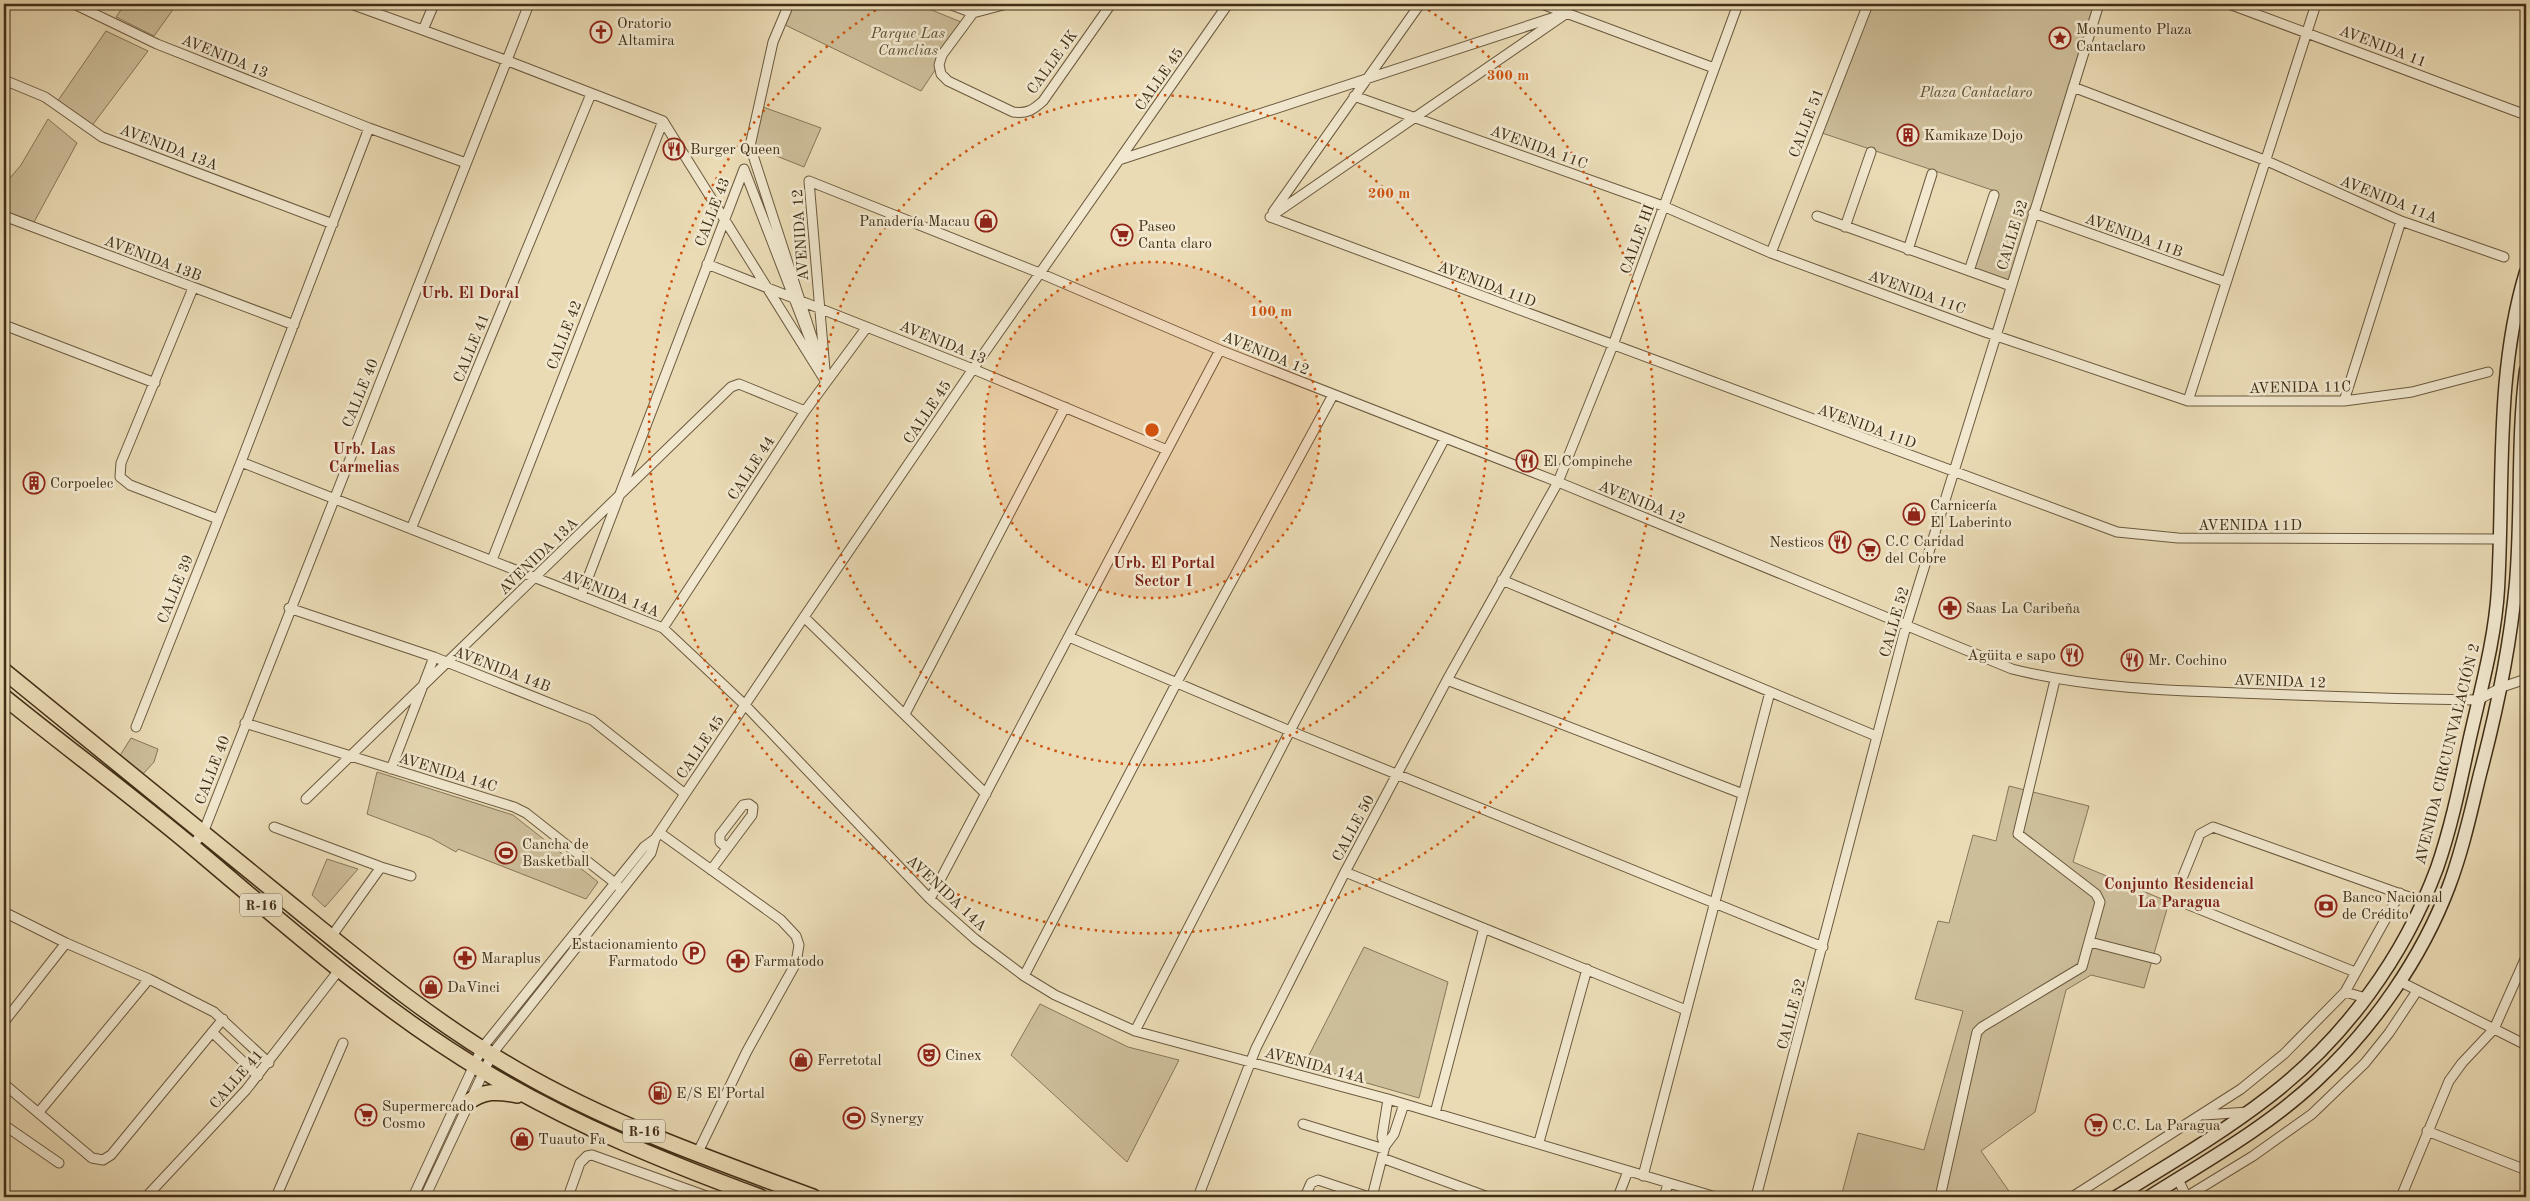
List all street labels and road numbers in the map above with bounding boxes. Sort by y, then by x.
street label: AVENIDA 11 [2337,24,2428,71]
street label: CALLE JK [1025,28,1081,98]
street label: AVENIDA 13 [179,33,270,82]
street label: CALLE 45 [1133,46,1187,114]
street label: CALLE 51 [1787,87,1827,160]
street label: AVENIDA 13A [117,123,220,174]
street label: AVENIDA 11C [1488,124,1589,173]
street label: AVENIDA 11A [2338,174,2440,227]
street label: CALLE 43 [693,176,733,249]
street label: AVENIDA 12 [791,188,812,281]
street label: CALLE 52 [1996,198,2031,272]
street label: CALLE HI [1619,203,1658,276]
street label: AVENIDA 11B [2083,212,2184,261]
street label: AVENIDA 13B [102,234,203,285]
street label: AVENIDA 11D [1435,260,1538,311]
street label: AVENIDA 11C [1866,269,1967,318]
street label: CALLE 42 [545,299,585,372]
street label: CALLE 41 [452,312,493,385]
street label: AVENIDA 13 [897,319,988,368]
street label: AVENIDA 12 [1220,330,1311,379]
street label: CALLE 40 [341,357,382,430]
street label: CALLE 45 [902,378,955,447]
street label: AVENIDA 11C [2249,380,2351,397]
street label: AVENIDA 11D [1815,403,1918,452]
street label: CALLE 44 [726,434,778,503]
street label: AVENIDA 12 [1596,479,1687,528]
street label: AVENIDA 13A [497,515,582,598]
street label: AVENIDA 11D [2198,519,2302,534]
street label: CALLE 39 [156,553,197,626]
street label: AVENIDA 14A [560,568,662,621]
street label: CALLE 52 [1878,585,1913,659]
street label: AVENIDA CIRCUNVALACIÓN 2 [2410,641,2483,866]
street label: AVENIDA 14B [451,645,552,696]
street label: AVENIDA 12 [2234,673,2326,692]
street label: CALLE 45 [675,713,728,782]
street label: CALLE 40 [193,734,233,807]
street label: AVENIDA 14C [396,751,499,796]
street label: CALLE 50 [1331,793,1378,864]
street label: AVENIDA 14A [903,853,989,935]
road number: R-16 [240,894,282,916]
street label: CALLE 52 [1776,977,1809,1051]
street label: AVENIDA 14A [1263,1046,1367,1087]
street label: CALLE 41 [208,1048,267,1112]
road number: R-16 [623,1120,665,1142]

